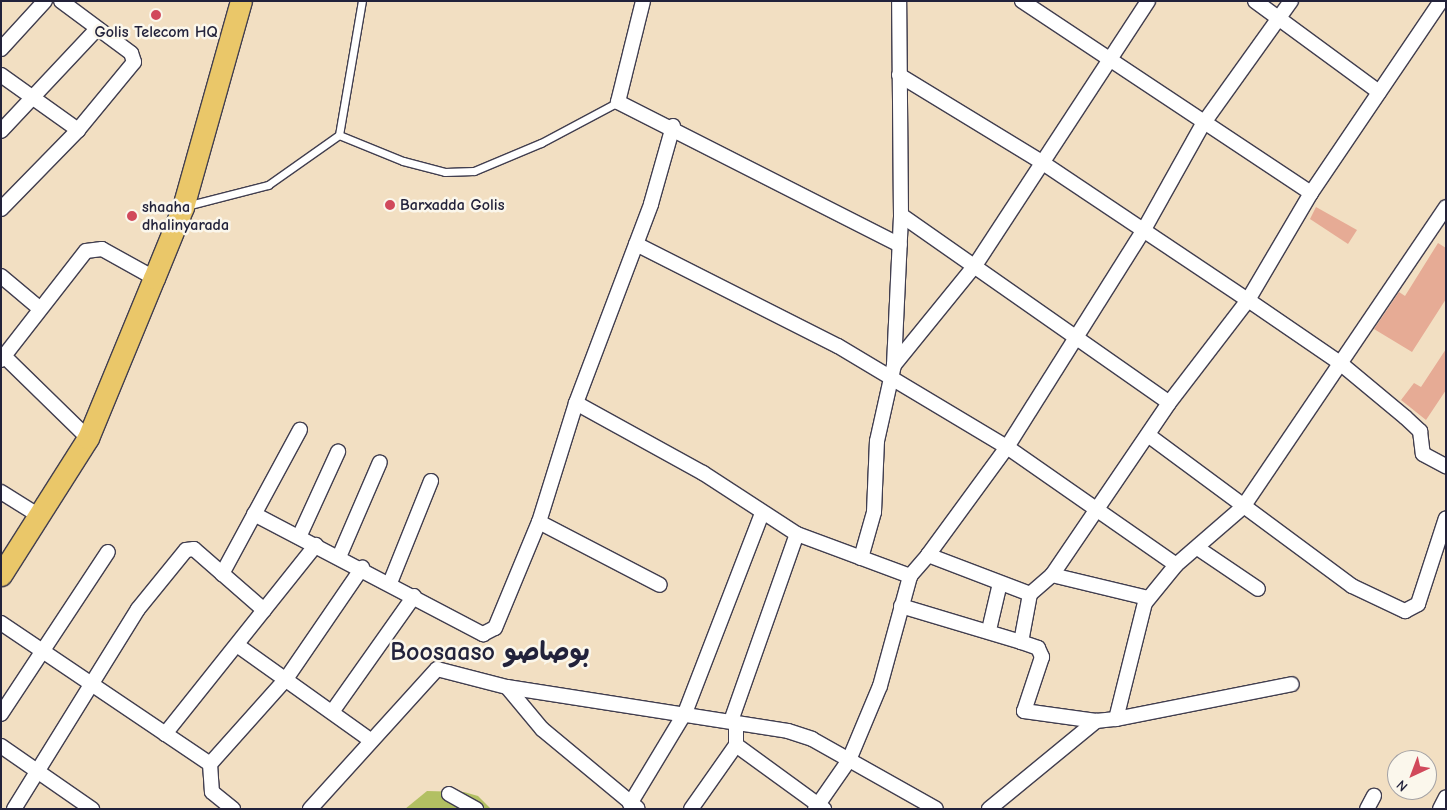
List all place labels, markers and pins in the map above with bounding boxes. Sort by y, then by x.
marker: Golis Telecom HQ [150,9,162,21]
place label: Golis Telecom HQ [94,22,218,42]
place label: Barxadda Golis [400,195,505,215]
place label: shaaha dhalinyarada [142,197,229,235]
marker: Barxadda Golis [384,199,396,211]
marker: shaaha dhalinyarada [126,210,138,222]

